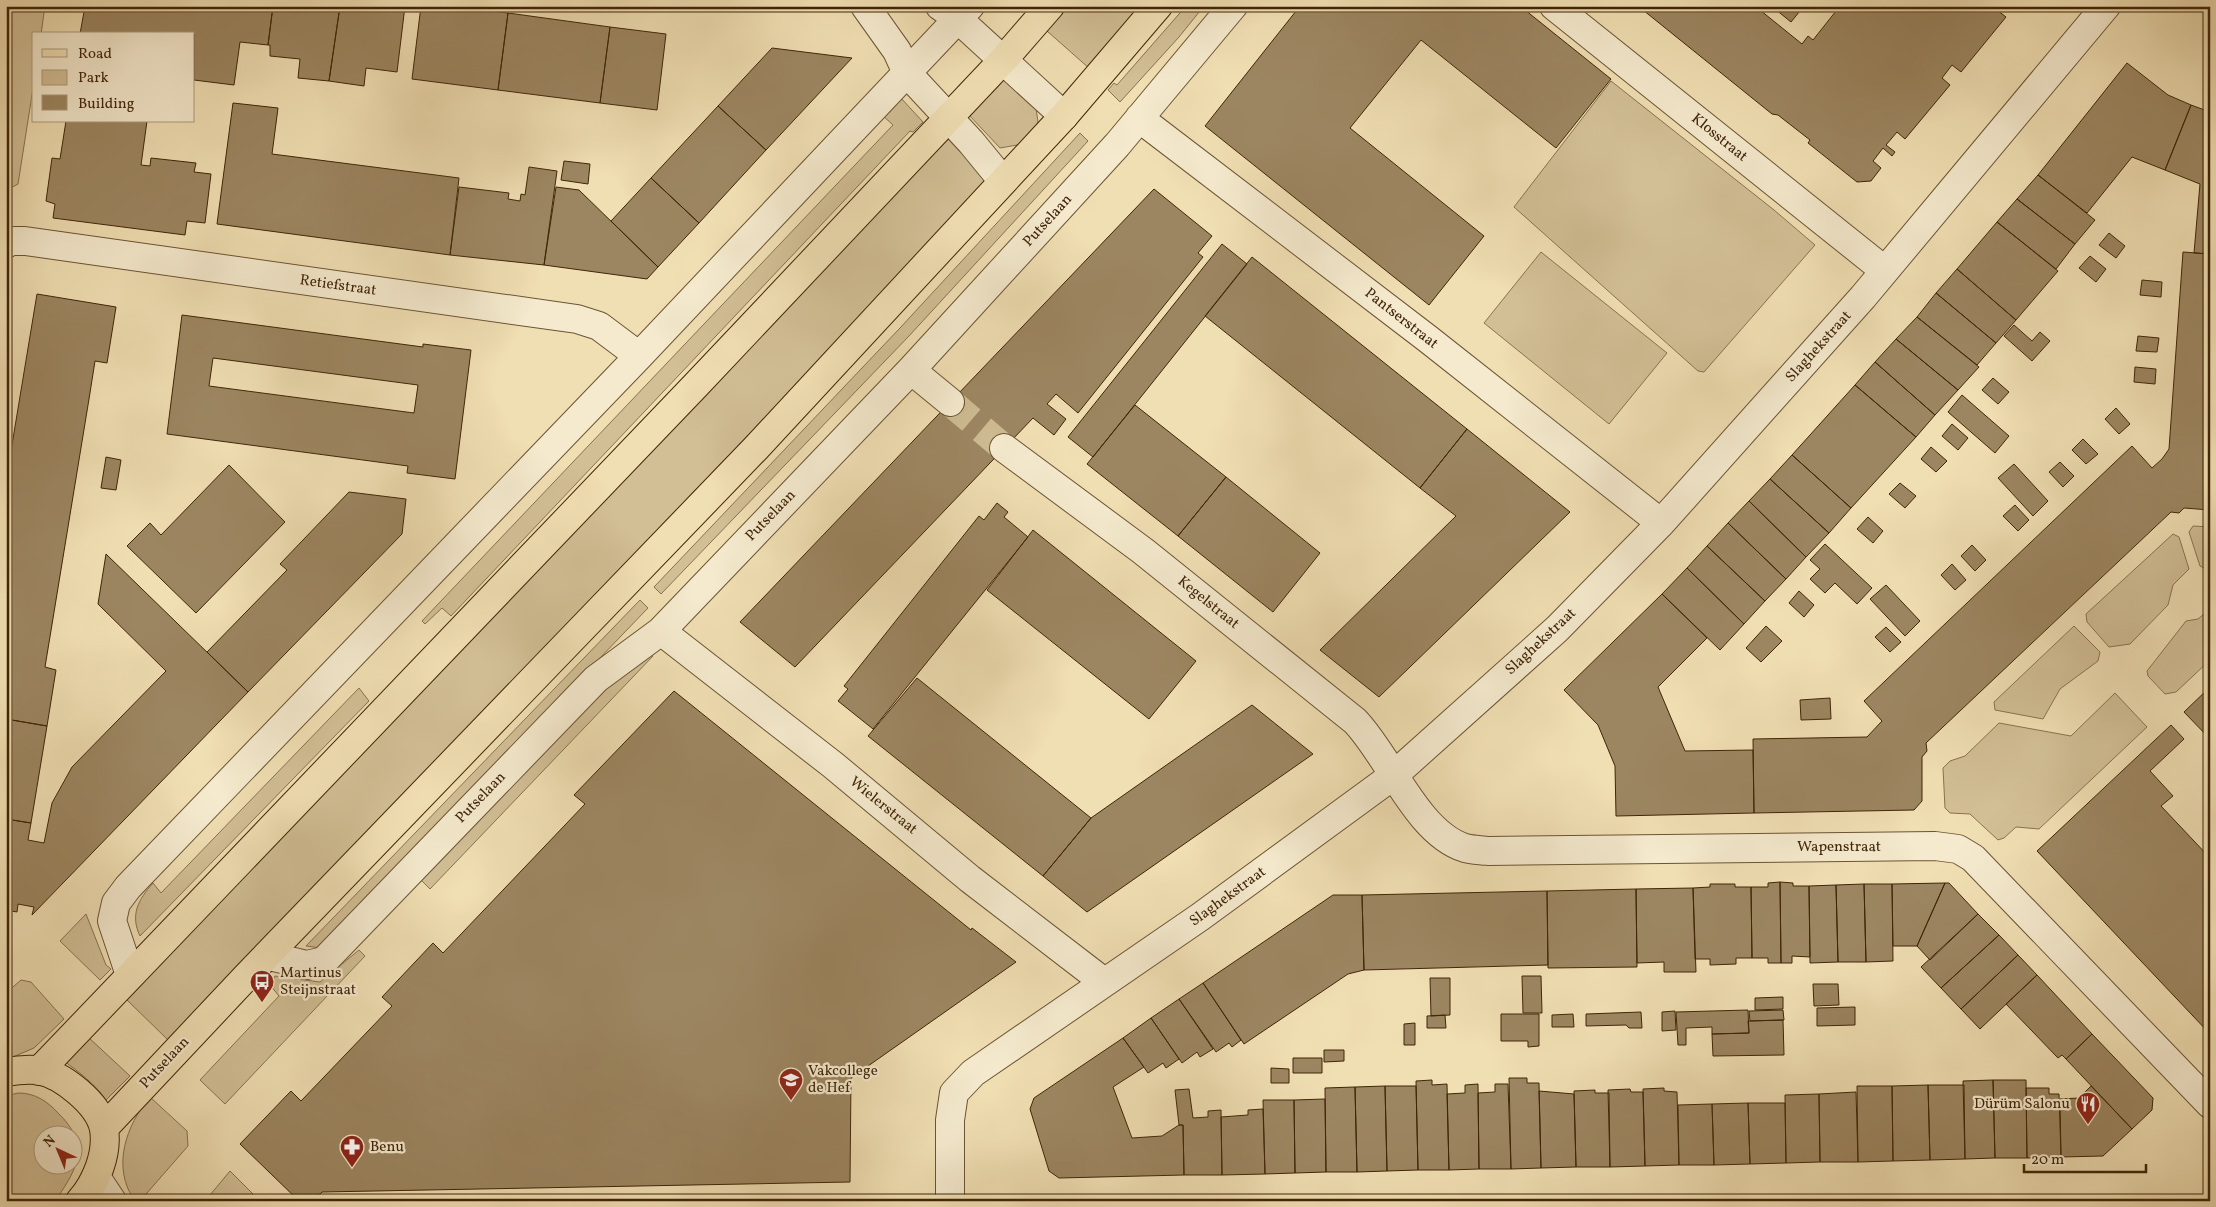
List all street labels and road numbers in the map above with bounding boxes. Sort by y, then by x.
street label: Klosstraat [1686,109,1752,167]
street label: Putselaan [1019,190,1077,252]
street label: Retiefstraat [298,270,378,302]
street label: Pantserstraat [1360,284,1442,354]
street label: Slaghekstraat [1781,307,1857,387]
street label: Putselaan [741,486,801,546]
street label: Kegelstraat [1173,572,1243,634]
street label: Slaghekstraat [1501,604,1581,680]
street label: Putselaan [451,768,511,828]
street label: Wielerstraat [845,772,921,840]
street label: Wapenstraat [1797,837,1881,858]
street label: Slaghekstraat [1185,862,1271,932]
street label: Putselaan [135,1032,195,1094]

